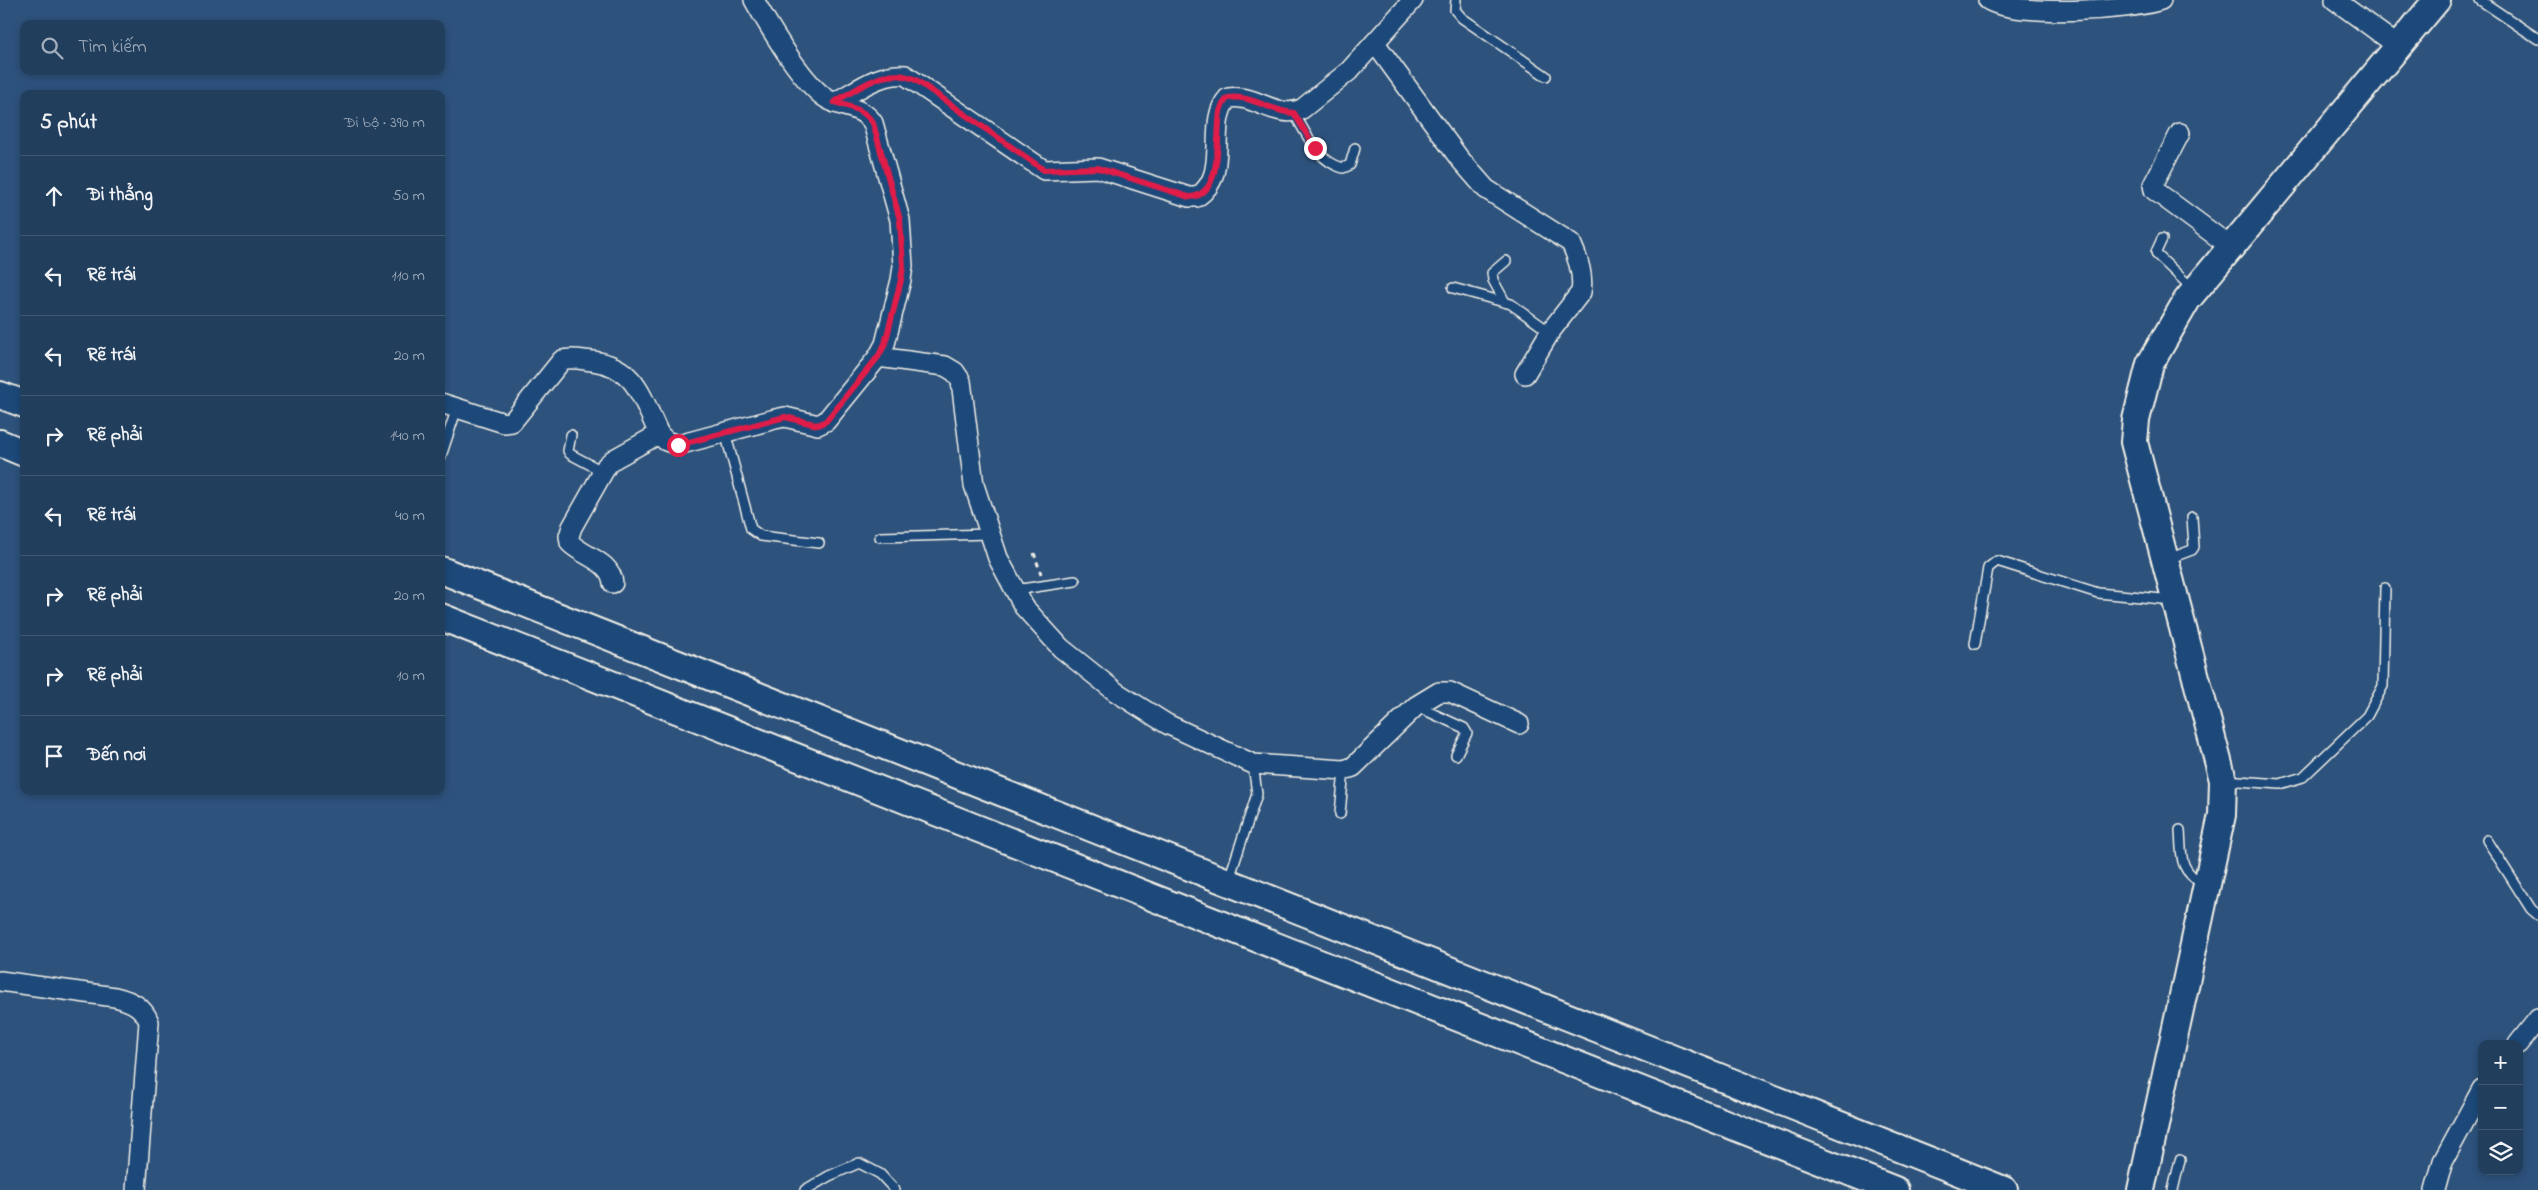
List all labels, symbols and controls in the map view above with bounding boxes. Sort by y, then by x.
search box [20,20,445,75]
icon: search [38,34,66,62]
text: Tìm kiếm [78,34,147,61]
text: 5 phút [40,108,97,138]
text: Đi bộ · 390 m [344,111,425,135]
route end [1304,137,1327,160]
icon: ahead [40,182,68,210]
text: Đi thẳng [87,182,153,209]
text: 50 m [393,184,425,208]
icon: left [40,262,68,290]
text: Rẽ trái [87,262,136,289]
text: 110 m [391,264,425,288]
icon: left [40,342,68,370]
text: Rẽ trái [87,342,136,369]
text: 20 m [394,344,425,368]
icon: right [40,422,68,450]
text: Rẽ phải [87,422,143,449]
text: 140 m [390,424,425,448]
route start [667,434,690,457]
icon: left [40,502,68,530]
text: Rẽ trái [87,502,136,529]
text: 40 m [395,504,425,528]
icon: right [40,582,68,610]
text: Rẽ phải [87,582,143,609]
text: 20 m [394,584,425,608]
icon: right [40,662,68,690]
text: Rẽ phải [87,662,143,689]
text: 10 m [397,664,425,688]
icon: arrive [40,742,68,770]
text: Đến nơi [87,742,146,769]
map controls [2478,1040,2523,1175]
button: + [2478,1040,2523,1085]
button: − [2478,1085,2523,1130]
button: layers [2478,1130,2523,1175]

